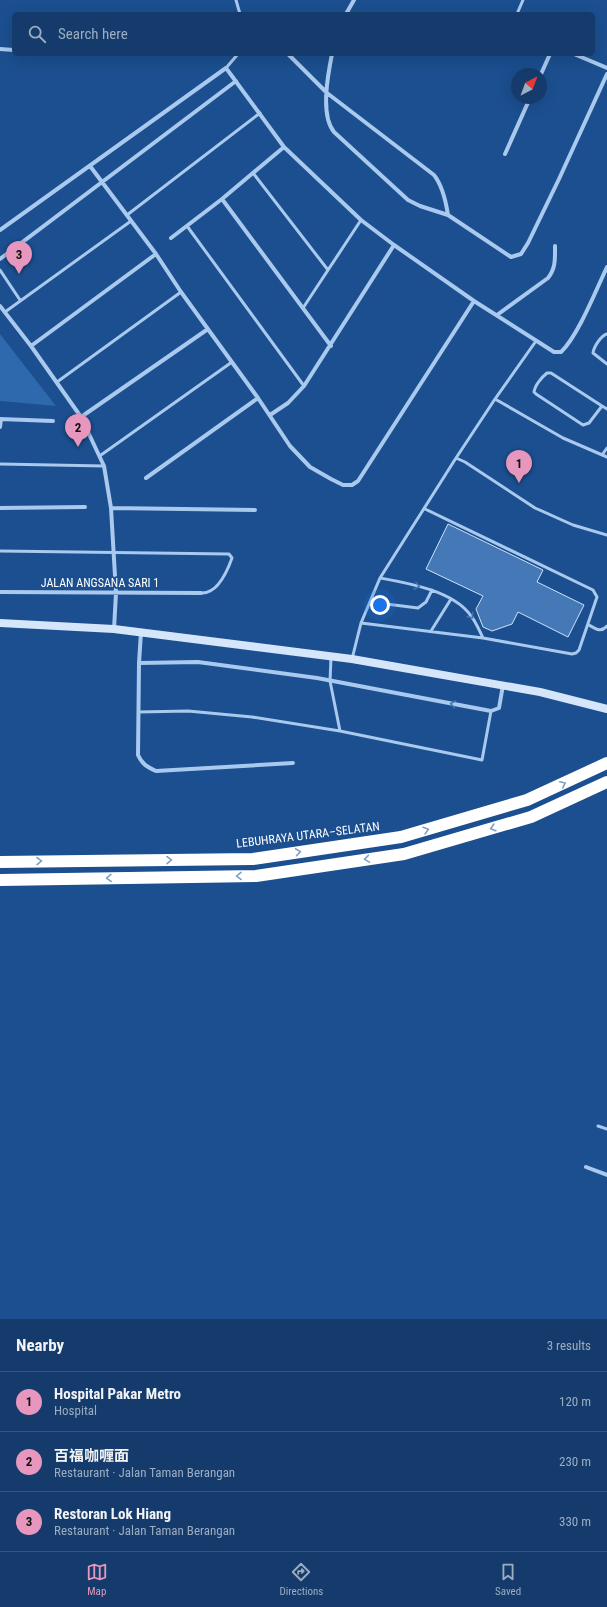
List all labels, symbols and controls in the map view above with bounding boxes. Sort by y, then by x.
search box [12,12,595,56]
icon: search [26,23,48,45]
text: Search here [58,25,128,43]
north arrow [511,68,547,104]
pin: 3 [6,241,32,274]
pin: 2 [65,414,91,447]
pin: 1 [506,450,532,483]
street label: JALAN ANGSANA SARI 1 [41,576,159,590]
one-way arrow [414,581,420,589]
your location [370,595,390,615]
one-way arrow [466,611,473,618]
one-way arrow [450,700,456,709]
one-way arrow [558,781,566,789]
street label: LEBUHRAYA UTARA–SELATAN [235,819,381,851]
one-way arrow [490,823,497,832]
one-way arrow [423,826,430,835]
one-way arrow [295,848,302,857]
one-way arrow [364,854,371,863]
one-way arrow [166,856,172,864]
one-way arrow [36,857,42,865]
one-way arrow [236,872,242,880]
one-way arrow [106,874,112,882]
text: Nearby [16,1335,64,1355]
text: 3 results [547,1338,591,1353]
text: Hospital Pakar Metro [54,1385,181,1403]
text: 1 [26,1394,32,1409]
text: 120 m [559,1394,591,1409]
text: Hospital [54,1403,97,1418]
text: 百福咖喱面 [54,1447,129,1465]
text: 2 [26,1454,32,1469]
text: 230 m [559,1454,591,1469]
text: Restaurant · Jalan Taman Berangan [54,1465,235,1480]
text: Restoran Lok Hiang [54,1505,171,1523]
text: 3 [26,1514,32,1529]
text: 330 m [559,1514,591,1529]
text: Restaurant · Jalan Taman Berangan [54,1523,235,1538]
tab: Map [86,1561,108,1598]
tab: Directions [279,1561,323,1598]
tab: Saved [495,1561,521,1598]

